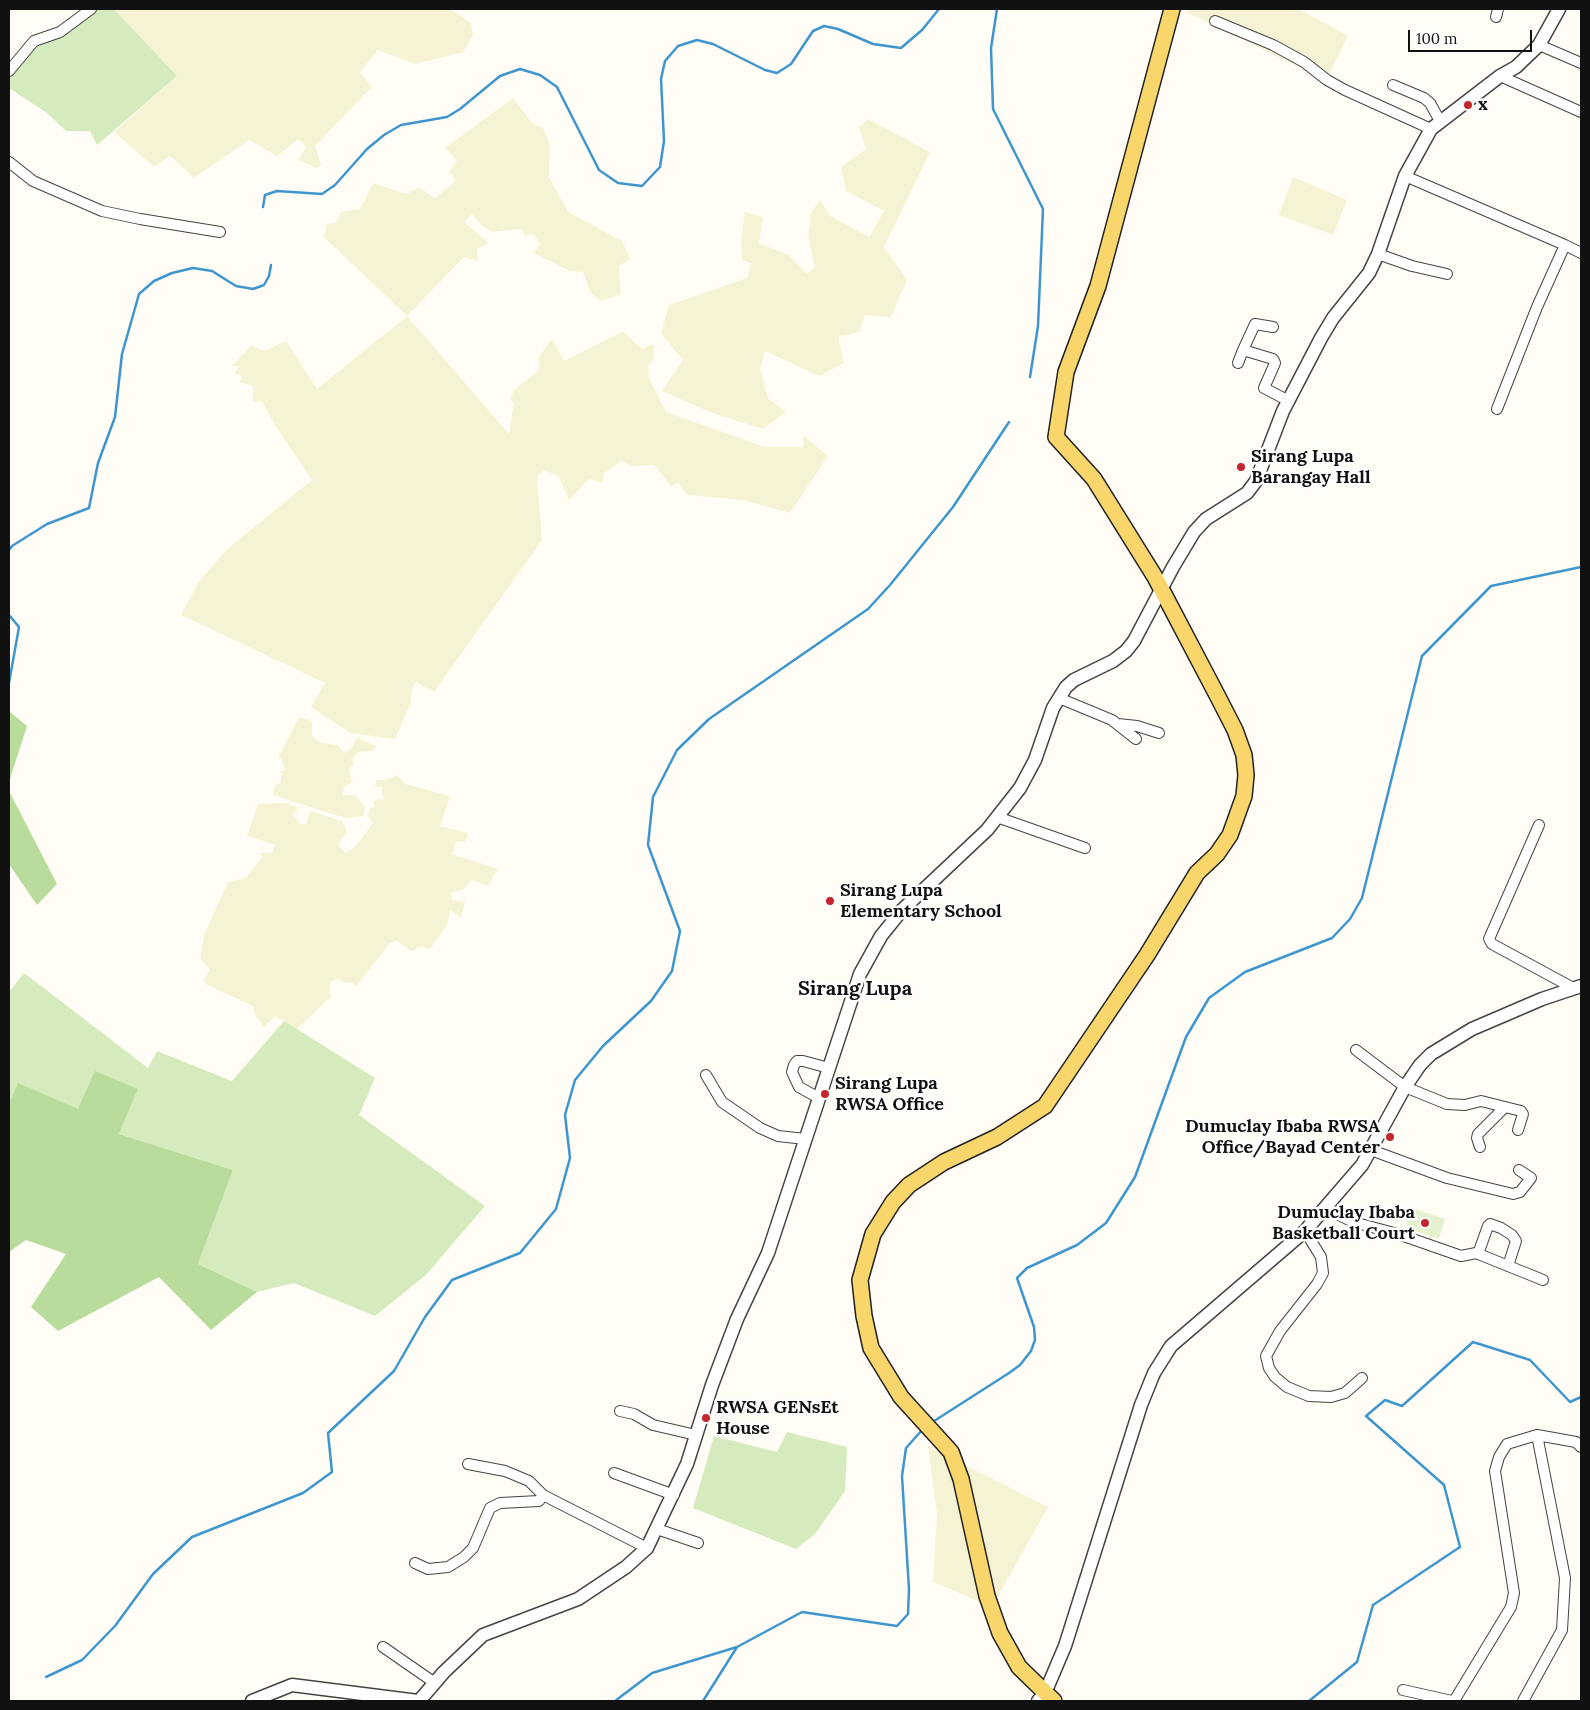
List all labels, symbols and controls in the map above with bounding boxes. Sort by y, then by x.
scale bar [1410,20,1534,52]
text: 100 m [1416,29,1457,48]
place label: x [1478,94,1488,116]
marker: x [1462,99,1474,111]
place label: Sirang Lupa Barangay Hall [1251,446,1371,488]
marker: Sirang Lupa Barangay Hall [1235,461,1247,473]
place label: Sirang Lupa Elementary School [840,880,1002,922]
marker: Sirang Lupa Elementary School [824,895,836,907]
district label: Sirang Lupa [798,977,912,1001]
place label: Sirang Lupa RWSA Office [835,1073,944,1116]
marker: Sirang Lupa RWSA Office [819,1088,831,1100]
place label: Dumuclay Ibaba RWSA Office/Bayad Center [1185,1116,1380,1158]
marker: Dumuclay Ibaba RWSA Office/Bayad Center [1384,1131,1396,1143]
place label: Dumuclay Ibaba Basketball Court [1272,1202,1415,1244]
marker: Dumuclay Ibaba Basketball Court [1419,1217,1431,1229]
place label: RWSA GENsEt House [716,1397,839,1440]
marker: RWSA GENsEt House [700,1412,712,1424]

